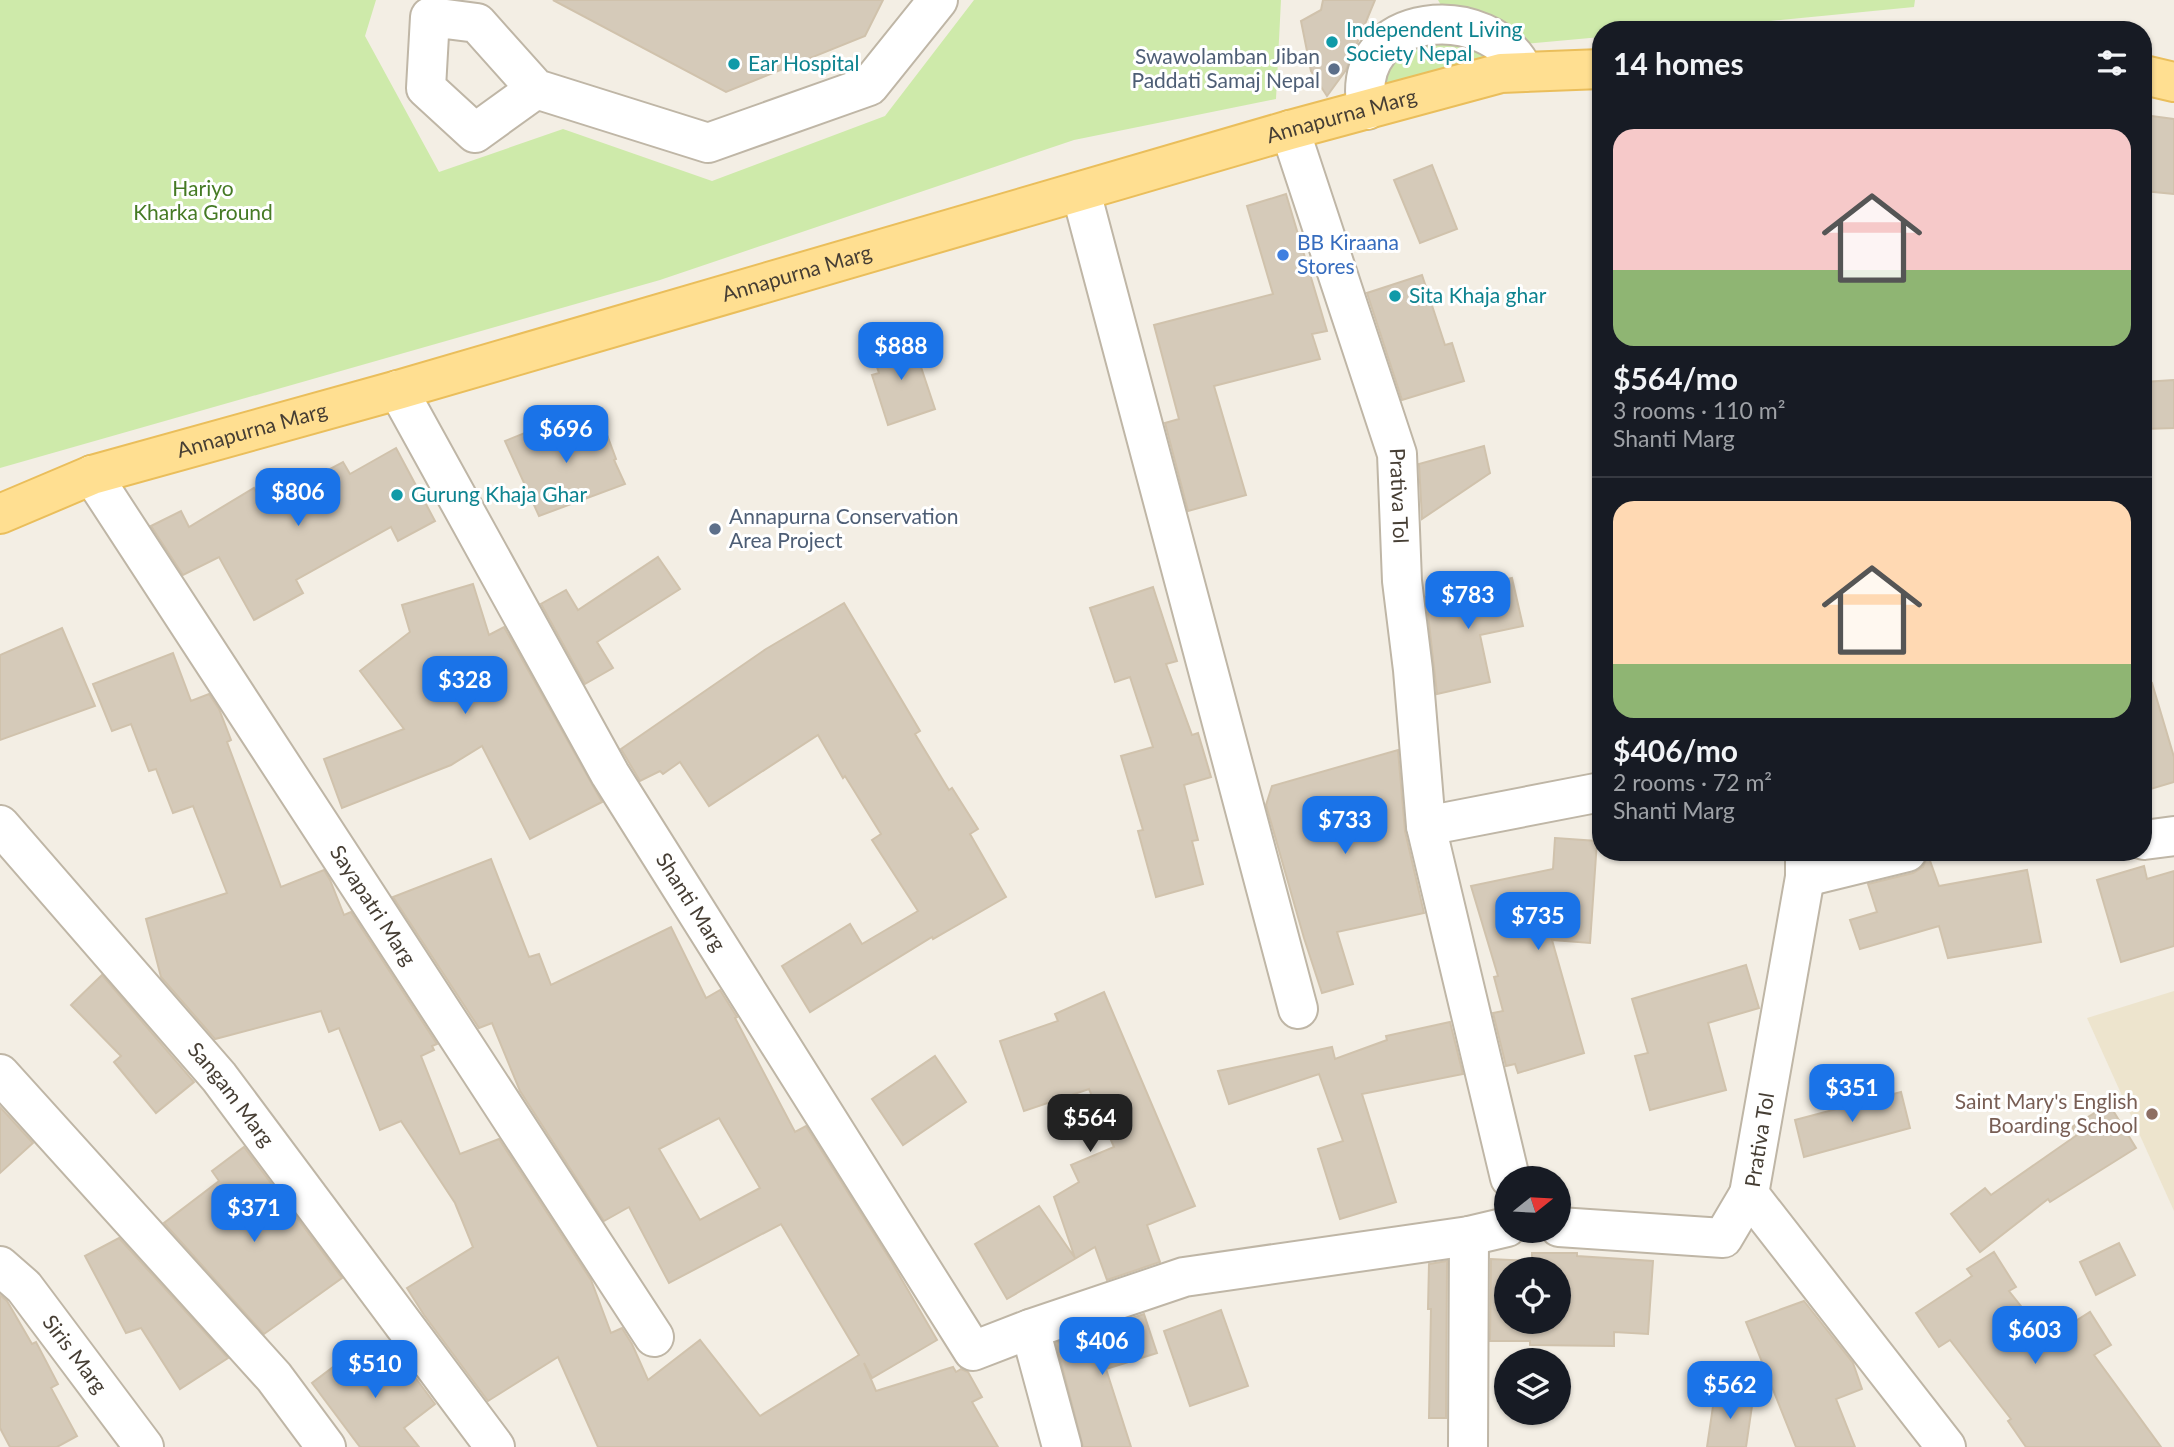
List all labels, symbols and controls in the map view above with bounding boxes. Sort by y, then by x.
place label: Independent Living Society Nepal [1346,16,1523,65]
marker: Independent Living Society Nepal [1324,34,1340,50]
place label: Swawolamban Jiban Paddati Samaj Nepal [1131,43,1320,92]
icon: filters [2093,44,2131,82]
text: 14 homes [1613,45,1744,81]
place label: Ear Hospital [748,50,859,75]
marker: Ear Hospital [726,56,742,72]
marker: Swawolamban Jiban Paddati Samaj Nepal [1326,61,1342,77]
street label: Annapurna Marg [1263,82,1419,147]
park label: Hariyo Kharka Ground [133,175,273,224]
icon: home [1809,175,1935,301]
place label: BB Kiraana Stores [1297,229,1399,278]
street label: Annapurna Marg [719,239,874,306]
marker: BB Kiraana Stores [1275,247,1291,263]
place label: Sita Khaja ghar [1409,282,1547,307]
marker: Sita Khaja ghar [1387,288,1403,304]
pin: $888 [860,322,942,382]
text: $888 [874,331,928,359]
text: $564/mo [1613,360,1738,396]
street label: Annapurna Marg [174,396,330,462]
text: 3 rooms · 110 m² [1613,396,1785,424]
pin: $696 [525,406,607,465]
text: $696 [539,414,593,442]
text: Shanti Marg [1613,424,1735,452]
street label: Prativa Tol [1386,447,1415,544]
pin: $806 [257,468,339,528]
text: $806 [271,477,325,505]
place label: Gurung Khaja Ghar [411,481,588,506]
marker: Gurung Khaja Ghar [389,487,405,503]
place label: Annapurna Conservation Area Project [729,503,958,552]
marker: Annapurna Conservation Area Project [707,521,723,537]
icon: home [1809,547,1935,673]
pin: $783 [1427,572,1509,631]
text: $783 [1441,580,1495,608]
pin: $328 [424,656,506,716]
text: $328 [438,665,492,693]
text: $406/mo [1613,732,1738,768]
text: 2 rooms · 72 m² [1613,768,1772,796]
pin: $733 [1304,796,1386,856]
text: Shanti Marg [1613,796,1735,824]
text: $733 [1318,805,1372,833]
street label: Sayapatri Marg [326,840,422,970]
street label: Shanti Marg [652,848,732,955]
pin: $735 [1497,892,1579,952]
text: $735 [1511,901,1565,929]
street label: Sangam Marg [183,1036,280,1151]
pin: $351 [1811,1064,1893,1124]
text: $351 [1825,1073,1879,1101]
place label: Saint Mary's English Boarding School [1955,1088,2138,1137]
street label: Prativa Tol [1739,1091,1778,1189]
pin: $564 [1049,1094,1131,1154]
text: $564 [1063,1103,1117,1131]
marker: Saint Mary's English Boarding School [2144,1106,2160,1122]
north arrow [1494,1166,1572,1242]
map controls [1494,1166,1571,1425]
pin: $371 [213,1184,295,1244]
text: $371 [227,1193,281,1221]
button: locate [1494,1257,1571,1334]
pin: $603 [1994,1306,2076,1366]
street label: Siris Marg [38,1309,113,1398]
text: $603 [2008,1315,2062,1343]
pin: $406 [1061,1318,1143,1377]
text: $406 [1075,1326,1129,1354]
pin: $510 [334,1340,416,1400]
button: layers [1494,1348,1571,1425]
text: $510 [348,1349,402,1377]
pin: $562 [1689,1362,1771,1421]
text: $562 [1703,1370,1757,1398]

